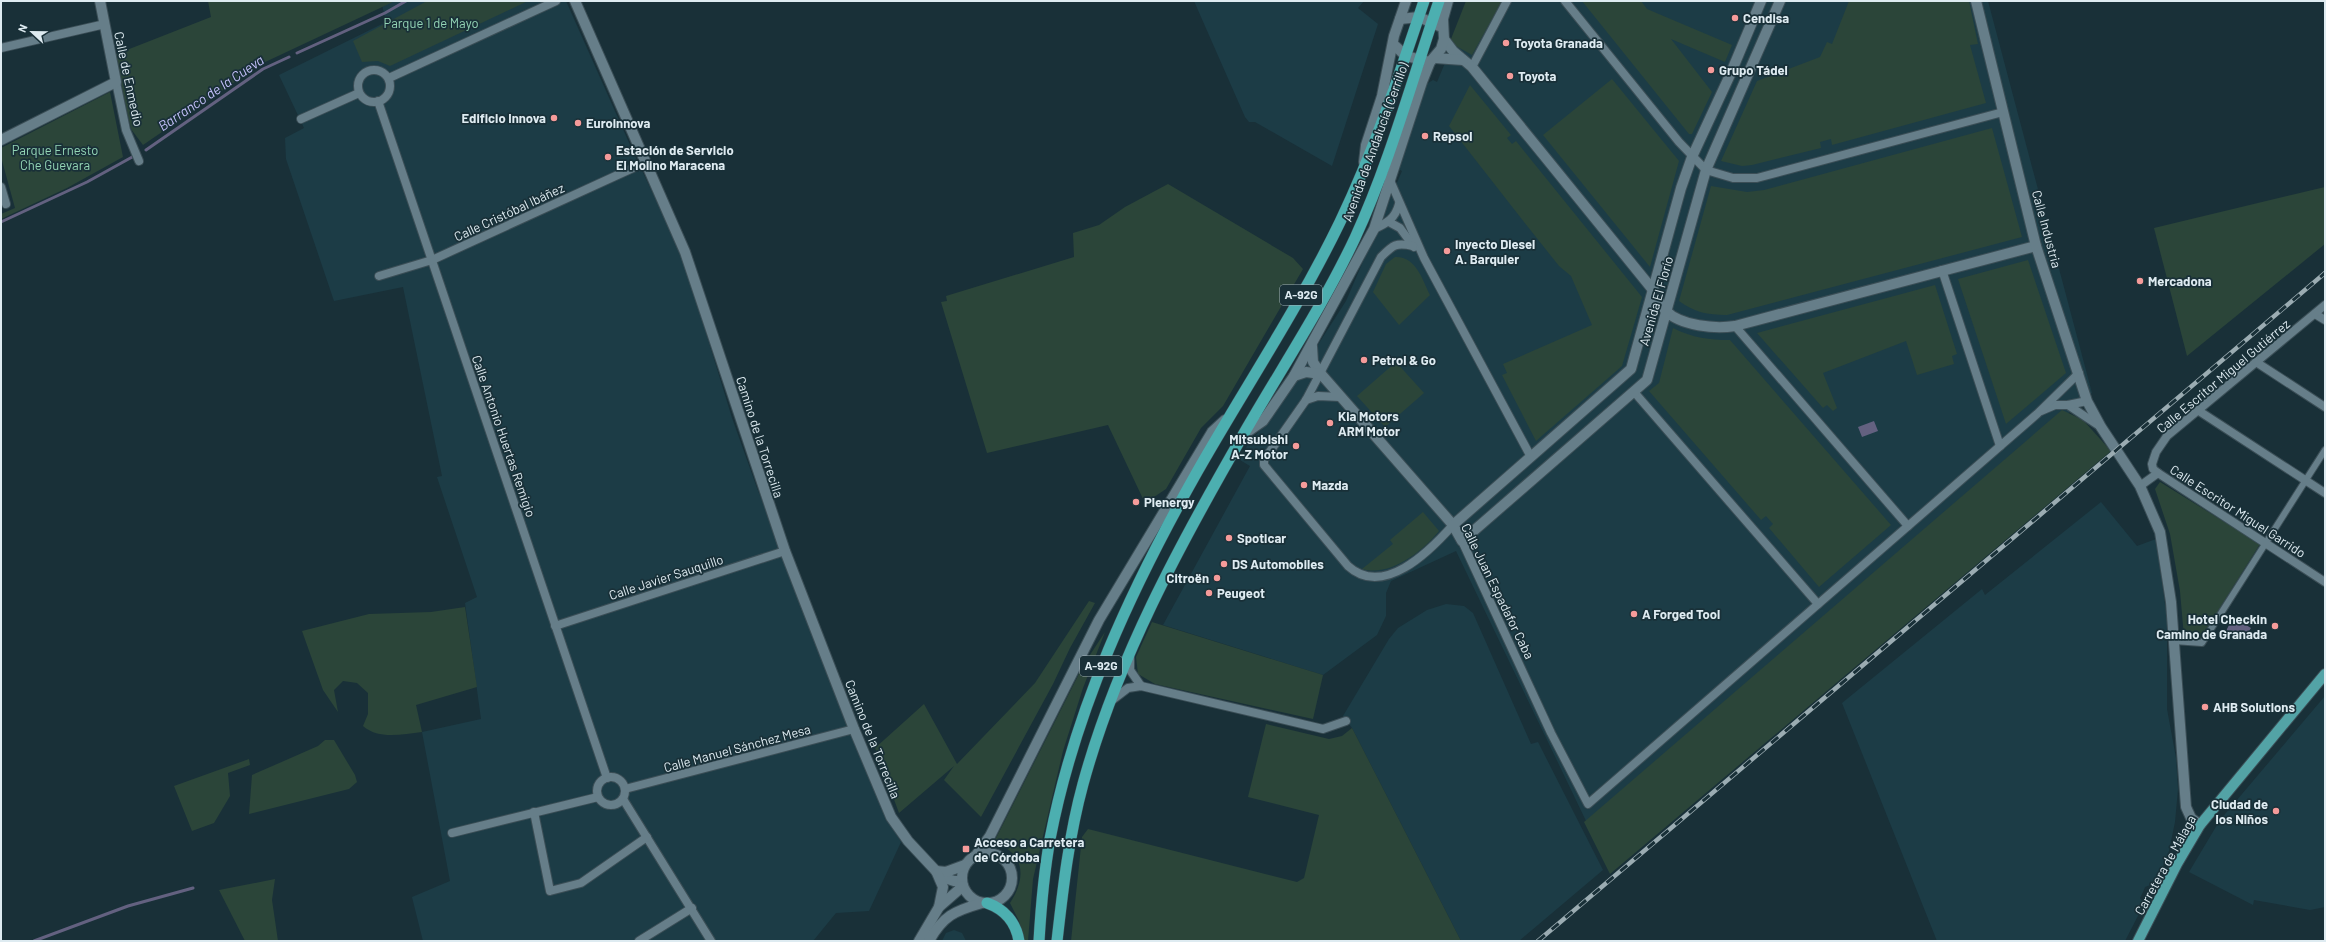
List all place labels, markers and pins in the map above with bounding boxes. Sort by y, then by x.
place label: Cendisa [1743,10,1789,26]
marker: Cendisa [1730,13,1740,23]
place label: Toyota Granada [1514,35,1603,51]
marker: Toyota Granada [1501,38,1511,48]
place label: Grupo Tádel [1719,62,1788,78]
marker: Grupo Tádel [1706,65,1716,75]
place label: Toyota [1518,68,1557,84]
marker: Toyota [1505,71,1515,81]
place label: Edificio Innova [462,110,546,126]
marker: Edificio Innova [549,113,559,123]
place label: Euroinnova [586,115,651,131]
marker: Euroinnova [573,118,583,128]
place label: Repsol [1433,128,1472,144]
marker: Repsol [1420,131,1430,141]
place label: Estación de Servicio El Molino Maracena [616,142,734,173]
marker: Estación de Servicio El Molino Maracena [603,152,613,162]
place label: Inyecto Diesel A. Barquier [1455,236,1535,267]
marker: Inyecto Diesel A. Barquier [1442,246,1452,256]
place label: Mercadona [2148,273,2212,289]
marker: Mercadona [2135,276,2145,286]
place label: Petrol & Go [1372,352,1436,368]
marker: Petrol & Go [1359,355,1369,365]
place label: Kia Motors ARM Motor [1338,408,1400,439]
marker: Kia Motors ARM Motor [1325,418,1335,428]
place label: Mitsubishi A-Z Motor [1229,431,1288,462]
marker: Mitsubishi A-Z Motor [1291,441,1301,451]
place label: Mazda [1312,477,1348,493]
marker: Mazda [1299,480,1309,490]
place label: Plenergy [1144,494,1195,510]
marker: Plenergy [1131,497,1141,507]
place label: Spoticar [1237,530,1286,546]
marker: Spoticar [1224,533,1234,543]
place label: DS Automobiles [1232,556,1324,572]
marker: DS Automobiles [1219,559,1229,569]
place label: Citroën [1167,570,1209,586]
marker: Citroën [1212,573,1222,583]
place label: Peugeot [1217,585,1265,601]
marker: Peugeot [1204,588,1214,598]
place label: A Forged Tool [1642,606,1720,622]
marker: A Forged Tool [1629,609,1639,619]
place label: Hotel Checkin Camino de Granada [2156,611,2267,642]
marker: Hotel Checkin Camino de Granada [2270,621,2280,631]
place label: AHB Solutions [2213,699,2295,715]
marker: AHB Solutions [2200,702,2210,712]
place label: Ciudad de los Niños [2211,796,2268,827]
marker: Ciudad de los Niños [2271,806,2281,816]
place label: Acceso a Carretera de Córdoba [974,834,1084,865]
marker: Acceso a Carretera de Córdoba [961,844,971,854]

